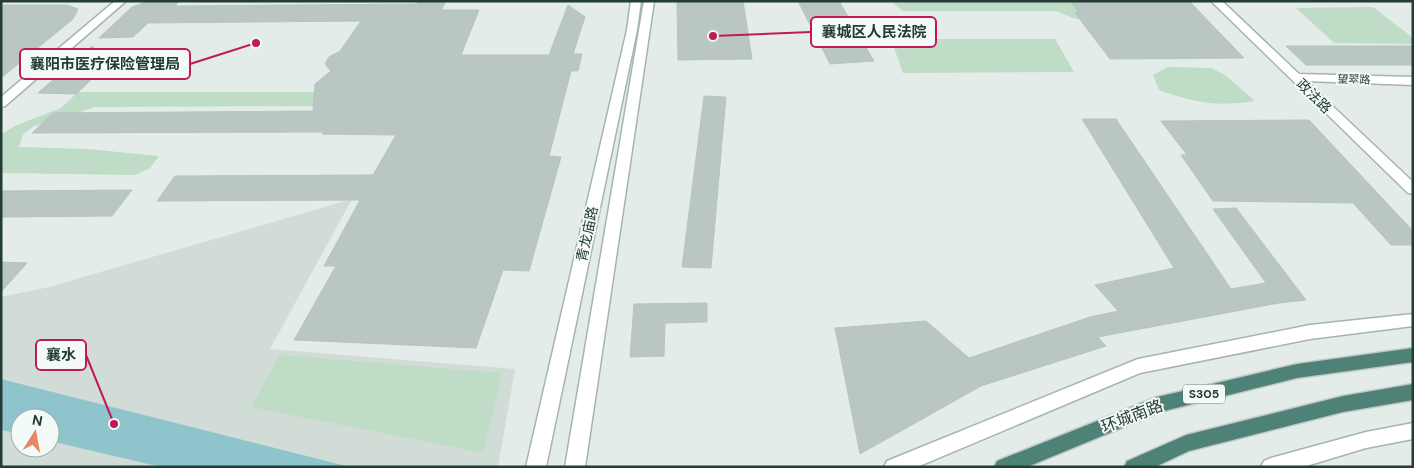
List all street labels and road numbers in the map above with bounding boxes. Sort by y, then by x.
street label: 望翠路 [1337,71,1371,87]
street label: 政法路 [1293,75,1335,117]
street label: 青龙庙路 [572,205,602,263]
road number: S305 [1183,384,1225,404]
street label: 环城南路 [1098,395,1166,437]

